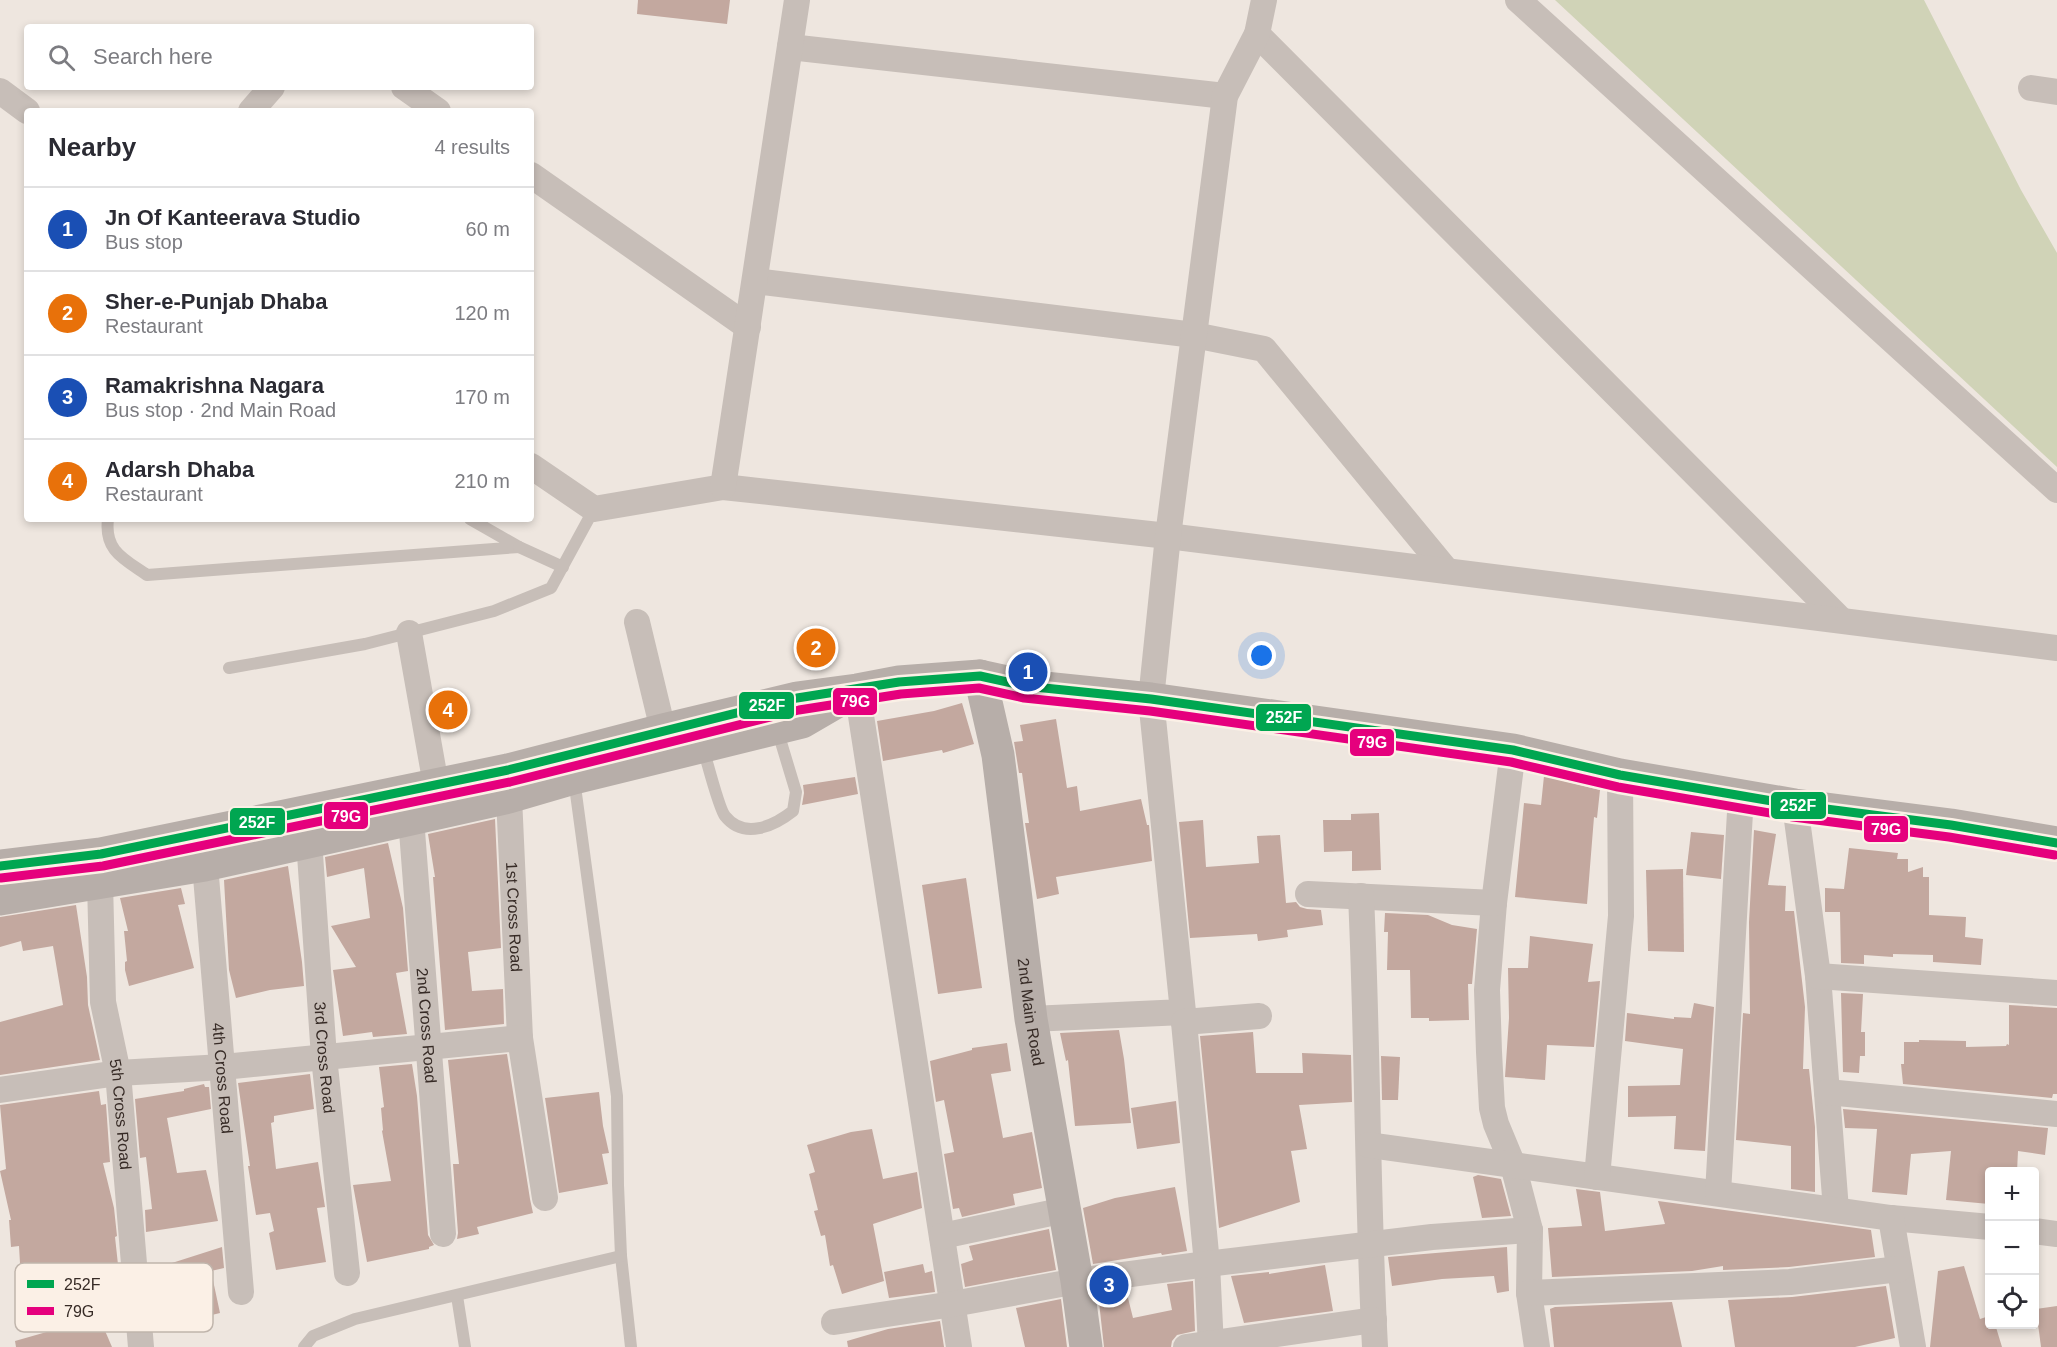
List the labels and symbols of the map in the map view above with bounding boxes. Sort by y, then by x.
pin: 2 [796,626,836,670]
your location [1247,641,1276,670]
pin: 1 [1008,650,1048,694]
line badge: 79G [832,687,878,716]
pin: 4 [428,688,468,732]
line badge: 252F [738,691,795,720]
text: 79G [840,693,870,710]
text: 252F [749,697,785,714]
line badge: 252F [1255,703,1312,732]
text: 252F [1266,709,1302,726]
line badge: 79G [1349,728,1395,757]
text: 79G [1357,734,1387,751]
line badge: 252F [1770,791,1827,820]
text: 252F [1780,797,1816,814]
line badge: 79G [323,801,369,830]
line badge: 252F [229,807,286,836]
text: 79G [331,808,361,825]
text: 252F [239,814,275,831]
line badge: 79G [1863,815,1909,843]
text: 79G [1871,821,1901,838]
street label: 1st Cross Road [503,861,525,972]
street label: 2nd Main Road [1014,957,1047,1067]
street label: 2nd Cross Road [414,967,439,1084]
street label: 3rd Cross Road [311,1001,338,1114]
street label: 4th Cross Road [209,1022,236,1134]
street label: 5th Cross Road [106,1057,134,1170]
pin: 3 [1090,1262,1128,1308]
legend [15,1263,213,1332]
text: 252F [64,1276,101,1293]
text: 79G [64,1303,94,1320]

